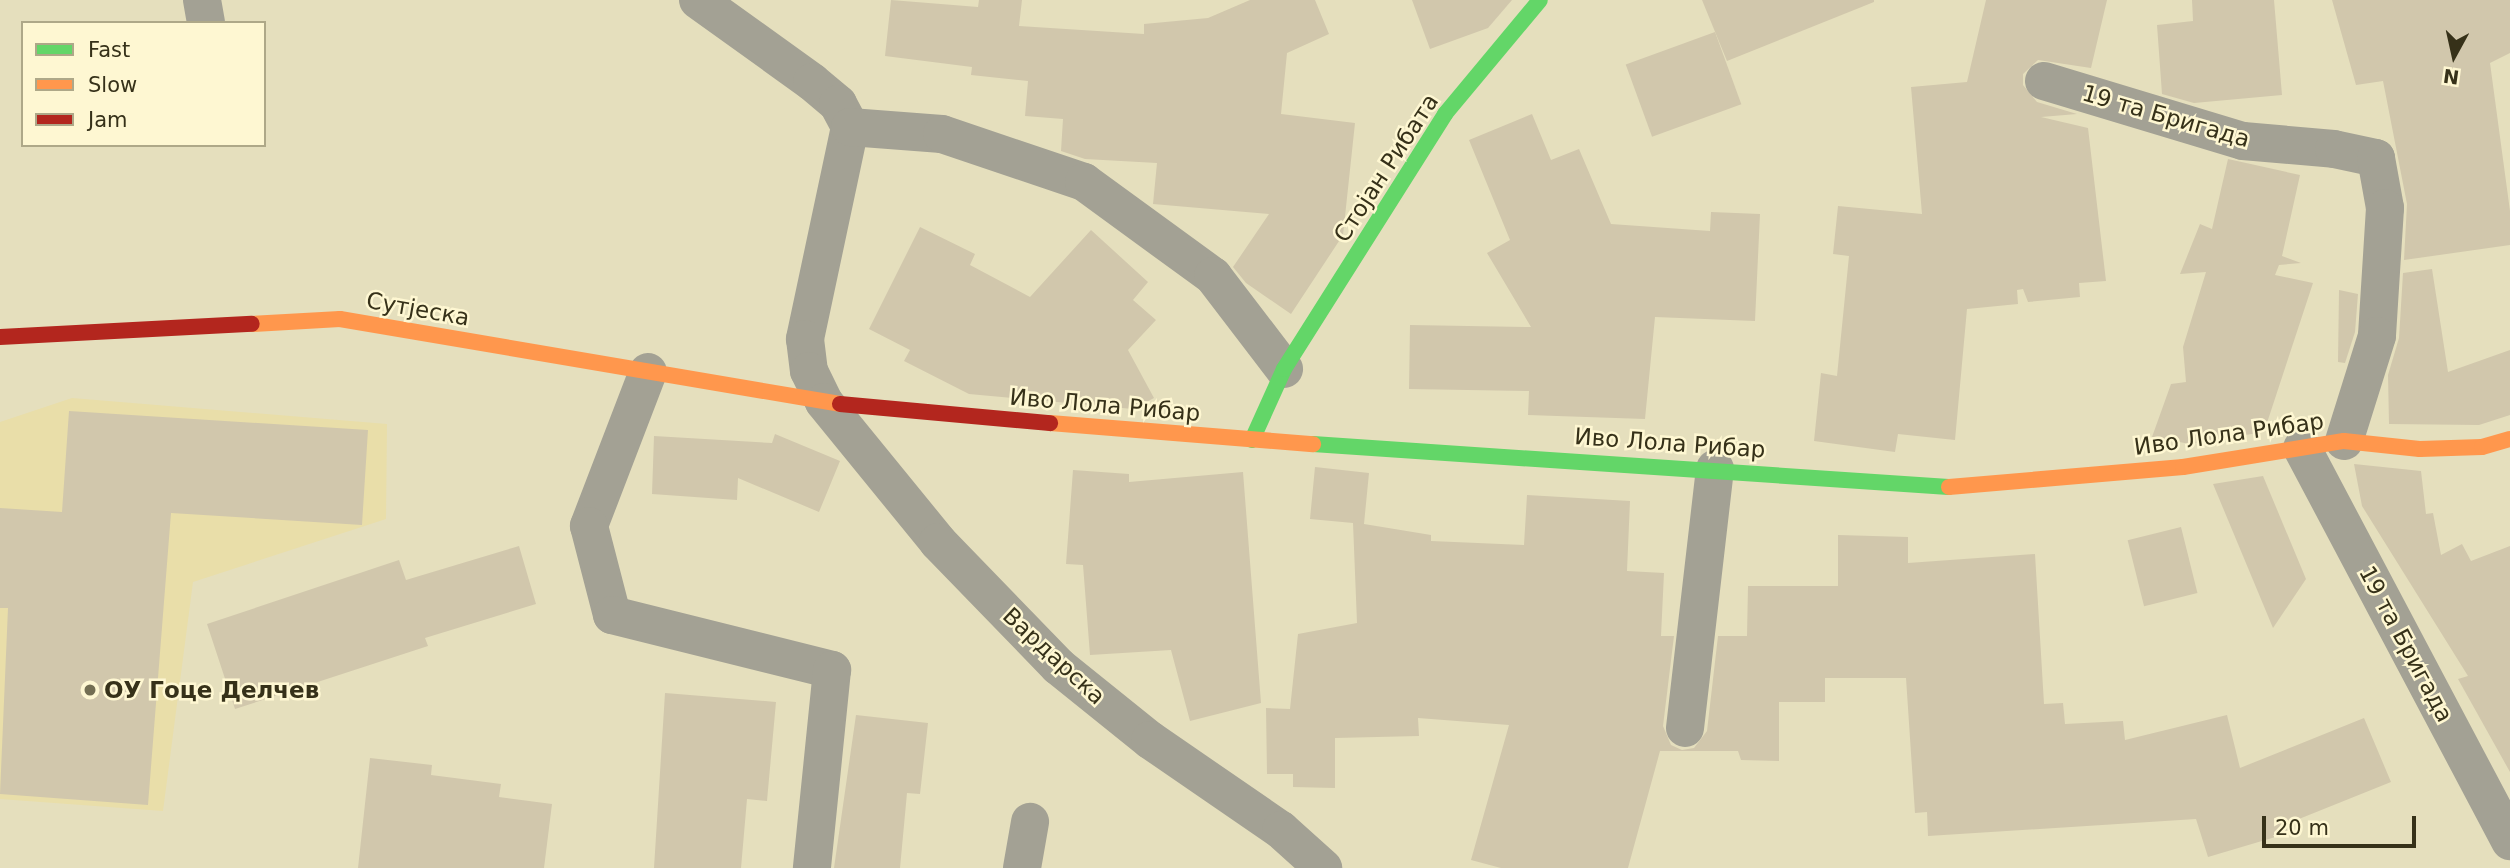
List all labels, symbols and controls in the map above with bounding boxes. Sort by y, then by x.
legend [21,21,266,147]
north arrow [2419,21,2489,91]
text: Fast [88,38,130,62]
text: N [2442,65,2460,89]
text: Slow [88,73,137,97]
street label: 19 та Бригада [2079,79,2253,153]
street label: Стојан Рибата [1328,89,1444,247]
text: Jam [88,108,128,132]
street label: Сутјеска [364,286,472,332]
street label: Иво Лола Рибар [1009,383,1201,427]
street label: Иво Лола Рибар [2132,407,2326,461]
street label: Иво Лола Рибар [1574,423,1766,463]
street label: 19 та Бригада [2353,561,2459,727]
street label: Вардарска [997,602,1111,710]
place label: ОУ Гоце Делчев [104,676,319,704]
marker: ОУ Гоце Делчев [82,682,98,698]
scale bar [2265,802,2419,846]
text: 20 m [2275,816,2329,840]

